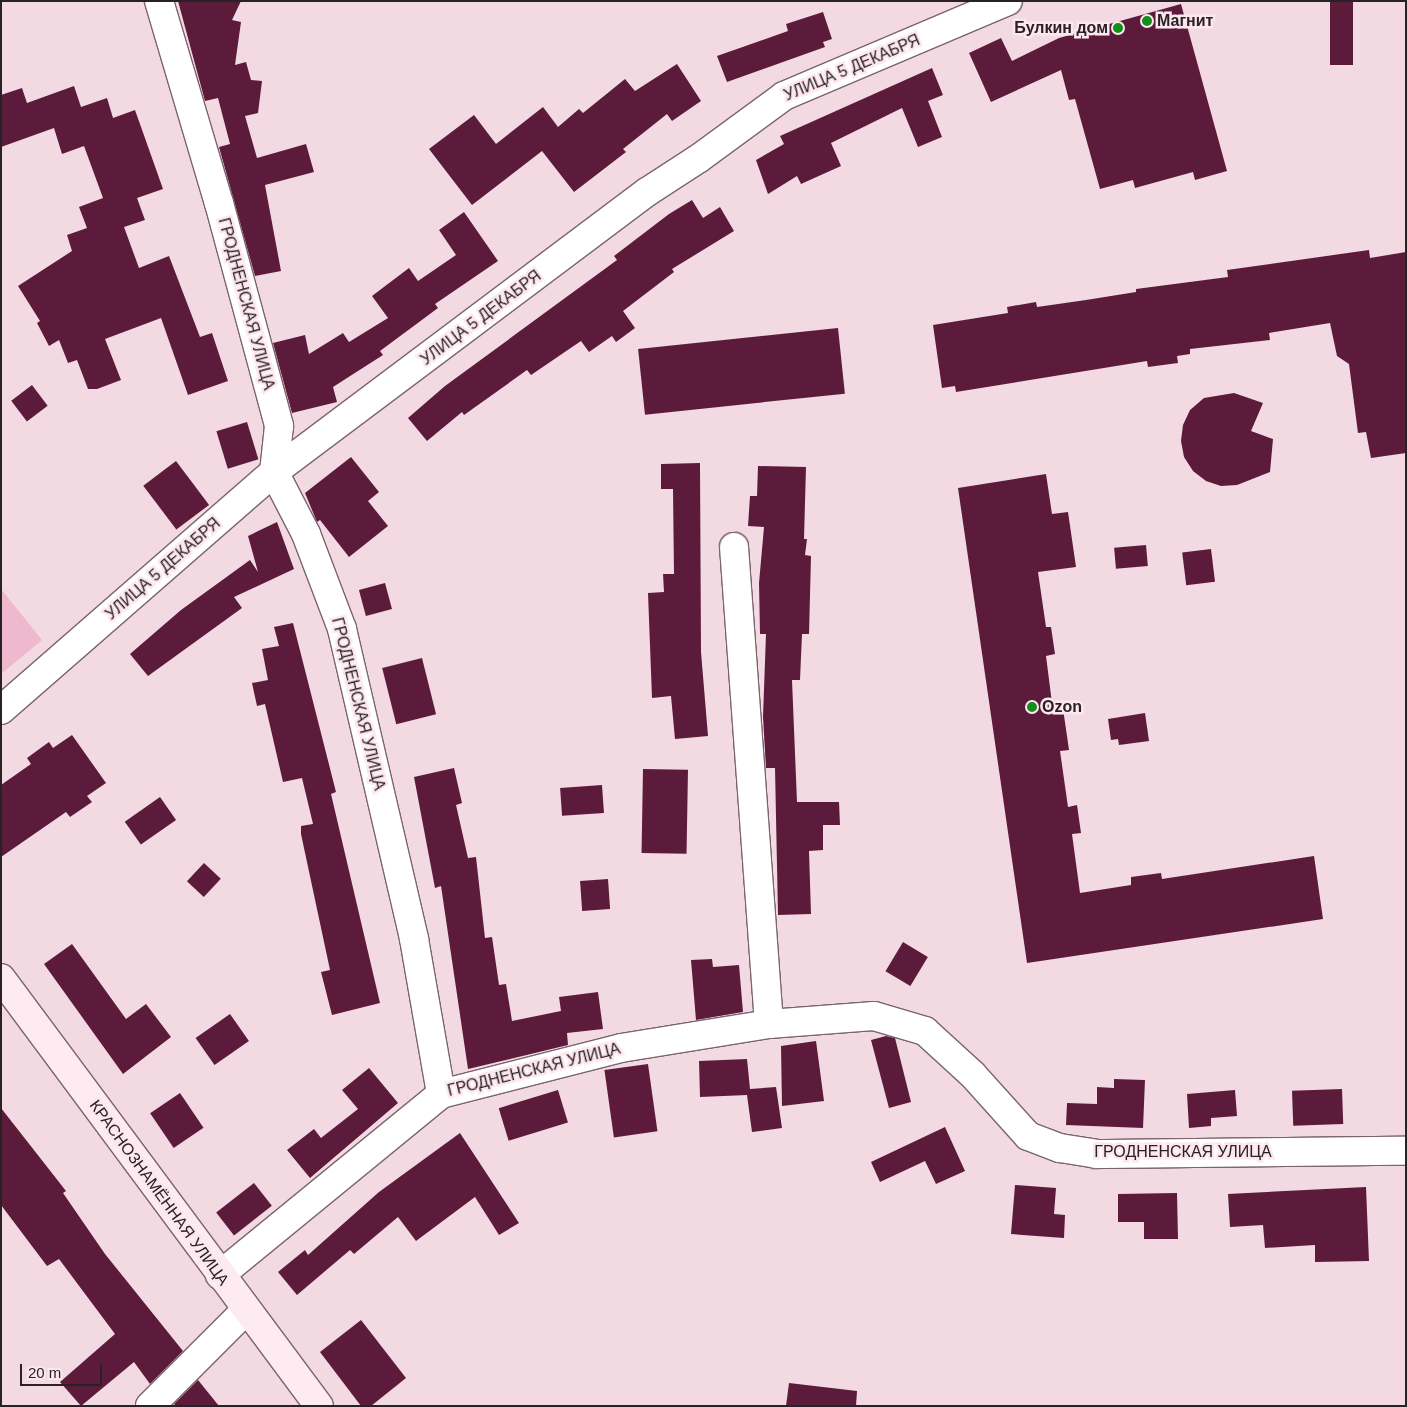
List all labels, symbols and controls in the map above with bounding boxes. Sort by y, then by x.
place label: Магнит [1157,11,1213,31]
marker: Магнит [1141,15,1153,27]
place label: Булкин дом [1014,18,1108,38]
marker: Булкин дом [1112,22,1124,34]
street label: УЛИЦА 5 ДЕКАБРЯ [781,31,923,105]
street label: ГРОДНЕНСКАЯ УЛИЦА [214,216,278,392]
street label: УЛИЦА 5 ДЕКАБРЯ [417,266,545,370]
street label: УЛИЦА 5 ДЕКАБРЯ [102,514,224,624]
street label: ГРОДНЕНСКАЯ УЛИЦА [327,616,389,792]
place label: Ozon [1042,697,1082,717]
marker: Ozon [1026,701,1038,713]
street label: ГРОДНЕНСКАЯ УЛИЦА [446,1039,622,1101]
street label: КРАСНОЗНАМЁННАЯ УЛИЦА [85,1096,233,1290]
street label: ГРОДНЕНСКАЯ УЛИЦА [1094,1142,1272,1162]
scale bar [22,1354,105,1386]
text: 20 m [28,1364,61,1381]

